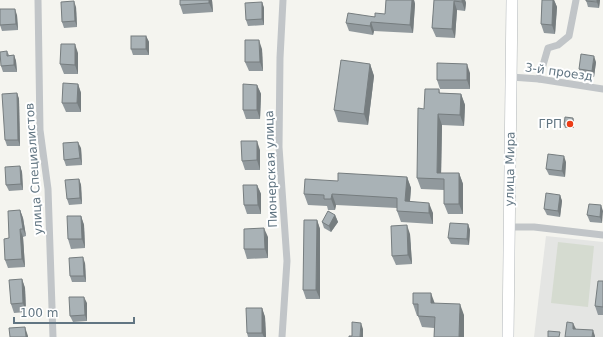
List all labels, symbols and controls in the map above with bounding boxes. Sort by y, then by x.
street label: 3-й проезд [524,60,594,84]
street label: улица Специалистов [22,103,46,235]
street label: Пионерская улица [262,110,280,228]
place label: ГРП [538,117,562,131]
marker: ГРП [565,119,575,129]
street label: улица Мира [502,131,518,207]
scale bar [14,299,134,325]
text: 100 m [20,306,58,320]

